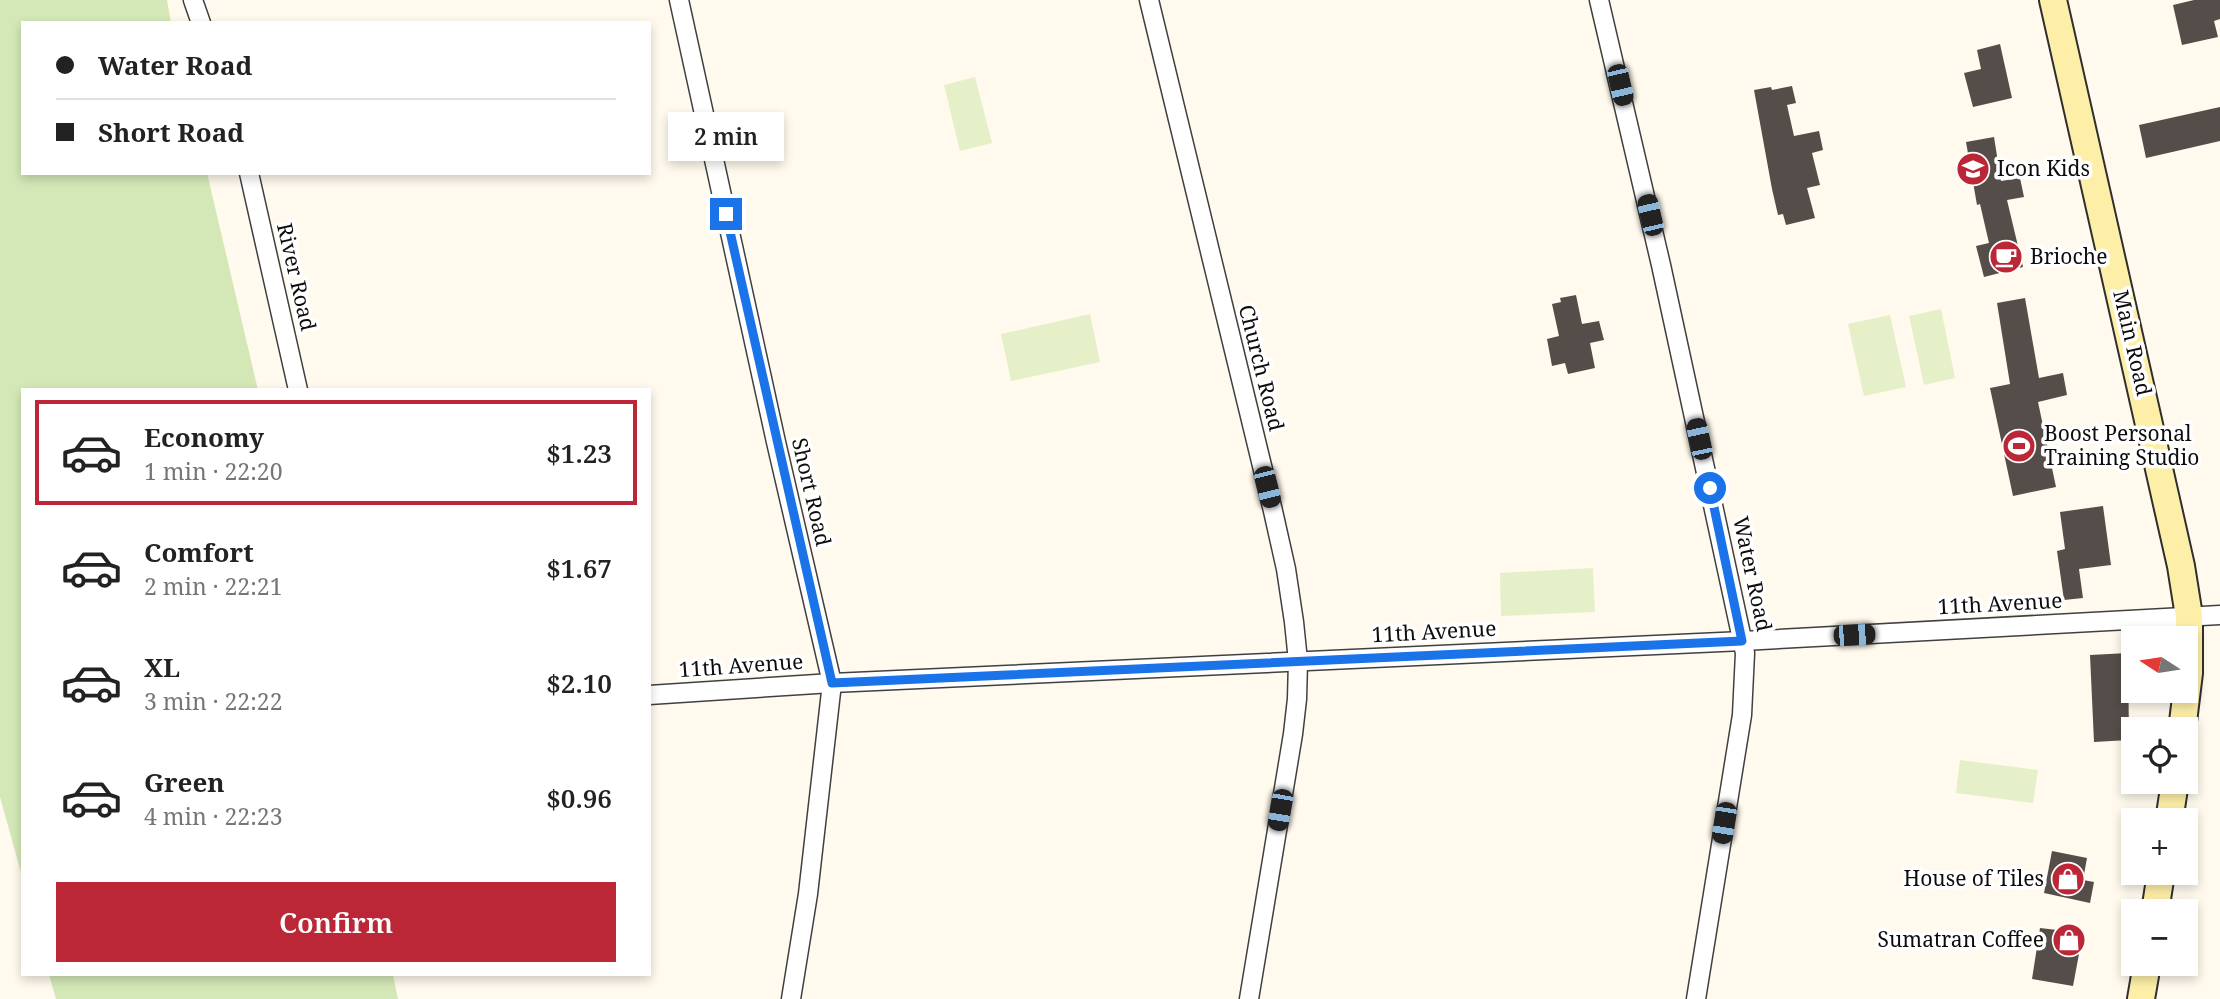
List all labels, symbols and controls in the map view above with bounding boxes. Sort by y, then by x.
text: Water Road [98,47,252,83]
car [1606,62,1635,108]
callout: 2 min [668,113,784,162]
text: Short Road [98,114,244,150]
text: 2 min [694,120,758,152]
school or university icon: Icon Kids [1954,150,1992,188]
place label: Icon Kids [1997,154,2090,182]
car [1636,192,1665,238]
route end [710,198,742,230]
street label: River Road [271,220,323,334]
cafe icon: Brioche [1987,238,2025,276]
place label: Brioche [2030,242,2107,270]
street label: Main Road [2107,287,2159,399]
street label: Church Road [1233,302,1291,434]
car [1685,416,1714,462]
text: Economy [144,419,264,455]
place label: Boost Personal Training Studio [2044,419,2199,471]
icon: car [60,421,123,484]
sports icon: Boost Personal Training Studio [2000,427,2038,465]
text: $1.23 [546,435,612,471]
street label: Short Road [786,435,838,549]
text: 1 min · 22:20 [144,455,282,487]
car [1252,464,1283,510]
route start [1694,472,1726,504]
street label: Water Road [1727,514,1779,634]
text: Comfort [144,534,254,570]
icon: car [60,536,123,599]
text: $1.67 [546,550,612,586]
text: 2 min · 22:21 [144,570,282,602]
street label: 11th Avenue [1937,586,2063,620]
street label: 11th Avenue [1371,614,1497,648]
car [1833,623,1876,647]
north arrow [2121,626,2198,704]
map controls [2121,626,2198,976]
street label: 11th Avenue [678,647,804,683]
text: XL [144,649,180,685]
icon: car [60,651,123,714]
text: $2.10 [546,665,612,701]
text: 3 min · 22:22 [144,685,282,717]
button: locate [2121,717,2198,794]
text: Green [144,764,225,800]
icon: car [60,766,123,829]
text: $0.96 [546,780,612,816]
car [1267,787,1294,833]
text: 4 min · 22:23 [144,800,282,832]
car [1711,801,1738,845]
button: + [2121,808,2198,885]
shop icon: House of Tiles [2049,860,2087,898]
place label: House of Tiles [1904,864,2044,892]
button: Confirm [56,882,616,962]
button: − [2121,899,2198,976]
shop icon: Sumatran Coffee [2050,921,2088,959]
place label: Sumatran Coffee [1878,925,2044,953]

